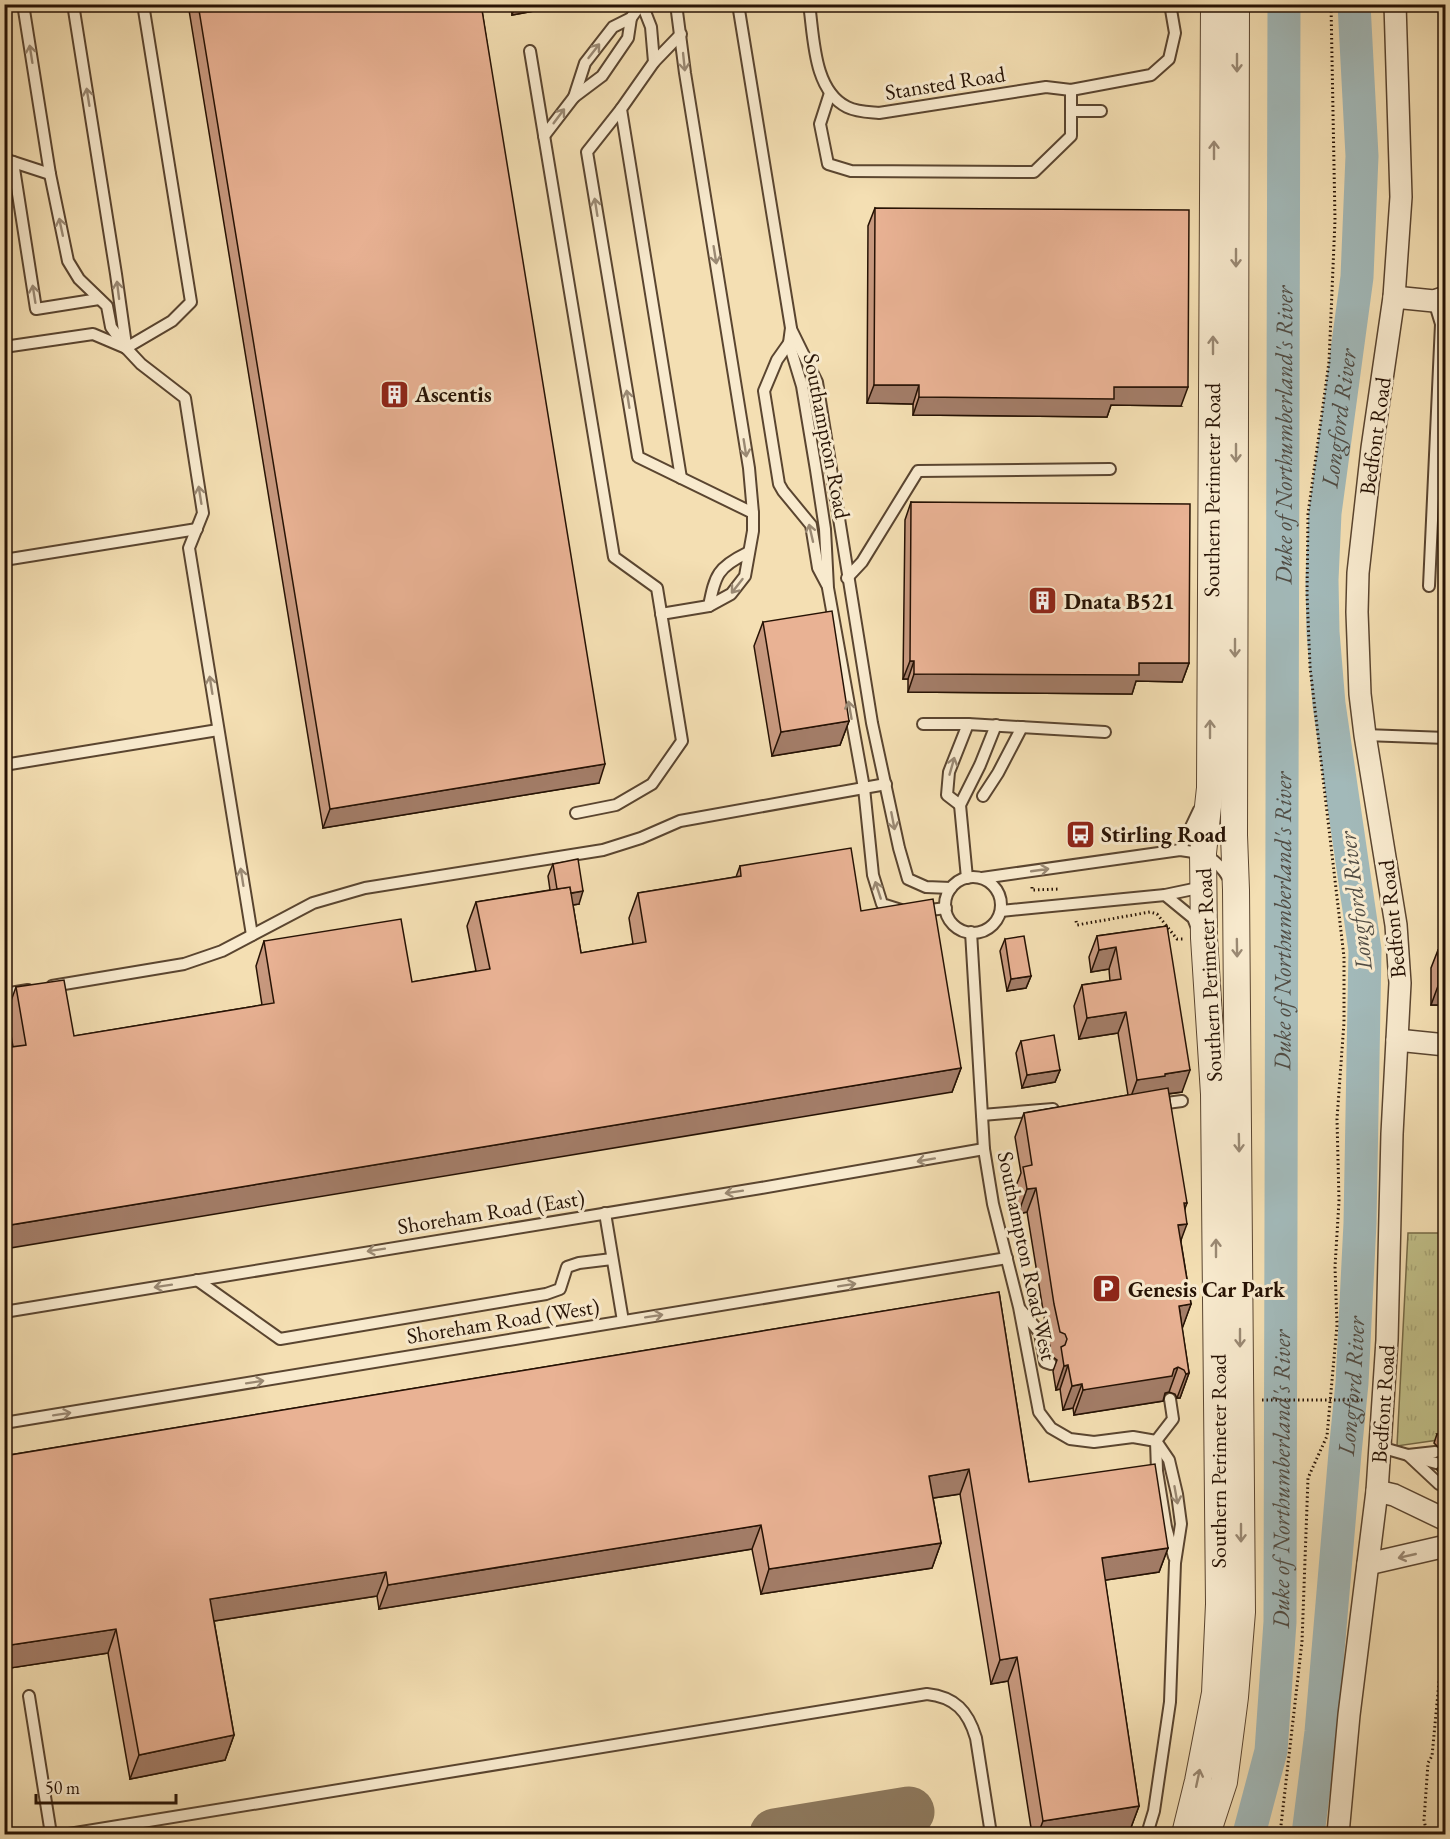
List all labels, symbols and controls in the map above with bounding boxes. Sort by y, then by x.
one-way arrow [588,44,601,60]
one-way arrow [25,45,36,64]
one-way arrow [679,52,690,72]
one-way arrow [1231,52,1243,72]
street label: Stansted Road [883,59,1008,107]
one-way arrow [83,88,94,108]
one-way arrow [553,109,565,125]
one-way arrow [1208,141,1220,161]
one-way arrow [591,197,602,217]
one-way arrow [55,217,66,237]
one-way arrow [709,245,720,264]
one-way arrow [1231,247,1242,267]
one-way arrow [113,281,124,301]
one-way arrow [28,284,39,304]
water label: Duke of Northumberland's River [1267,284,1299,586]
one-way arrow [1207,336,1219,356]
water label: Longford River [1313,345,1363,491]
street label: Southampton Road [797,351,857,522]
street label: Bedfont Road [1352,374,1398,497]
building icon: Ascentis [378,378,410,410]
place label: Ascentis [414,380,492,409]
street label: Southern Perimeter Road [1196,382,1227,597]
one-way arrow [623,390,634,410]
one-way arrow [740,437,751,457]
one-way arrow [1230,442,1242,462]
one-way arrow [195,485,206,505]
one-way arrow [805,524,816,543]
one-way arrow [731,577,743,593]
building icon: Dnata B521 [1027,585,1059,617]
place label: Dnata B521 [1064,587,1175,616]
one-way arrow [1229,637,1241,657]
one-way arrow [205,675,216,695]
one-way arrow [844,700,855,720]
one-way arrow [1204,720,1216,740]
one-way arrow [947,757,958,776]
water label: Duke of Northumberland's River [1266,770,1298,1072]
one-way arrow [888,810,899,830]
bus stop icon: Stirling Road [1064,818,1096,850]
place label: Stirling Road [1101,820,1227,849]
water label: Longford River [1331,828,1379,973]
street label: Bedfont Road [1371,858,1413,980]
one-way arrow [1029,865,1049,876]
street label: Southern Perimeter Road [1189,866,1229,1083]
one-way arrow [237,868,248,888]
one-way arrow [872,881,883,900]
one-way arrow [1231,938,1243,958]
one-way arrow [1233,1133,1244,1153]
street label: Southampton Road West [991,1149,1063,1363]
one-way arrow [917,1155,937,1166]
street label: Shoreham Road (East) [395,1183,587,1241]
one-way arrow [725,1187,744,1198]
one-way arrow [1210,1239,1222,1259]
one-way arrow [366,1245,386,1256]
parking icon: Genesis Car Park [1091,1273,1123,1305]
place label: Genesis Car Park [1128,1275,1286,1304]
one-way arrow [153,1280,173,1291]
one-way arrow [836,1280,856,1291]
street label: Shoreham Road (West) [405,1291,602,1351]
one-way arrow [644,1310,664,1321]
water label: Longford River [1329,1314,1371,1458]
one-way arrow [1234,1328,1246,1348]
water label: Duke of Northumberland's River [1264,1328,1296,1630]
street label: Bedfont Road [1364,1343,1402,1464]
street label: Southern Perimeter Road [1204,1353,1233,1568]
one-way arrow [244,1376,264,1387]
one-way arrow [52,1408,72,1419]
one-way arrow [1171,1484,1182,1504]
one-way arrow [1236,1523,1247,1543]
one-way arrow [1398,1551,1417,1563]
scale bar [36,1767,176,1805]
one-way arrow [1193,1768,1205,1787]
text: 50 m [45,1776,80,1799]

